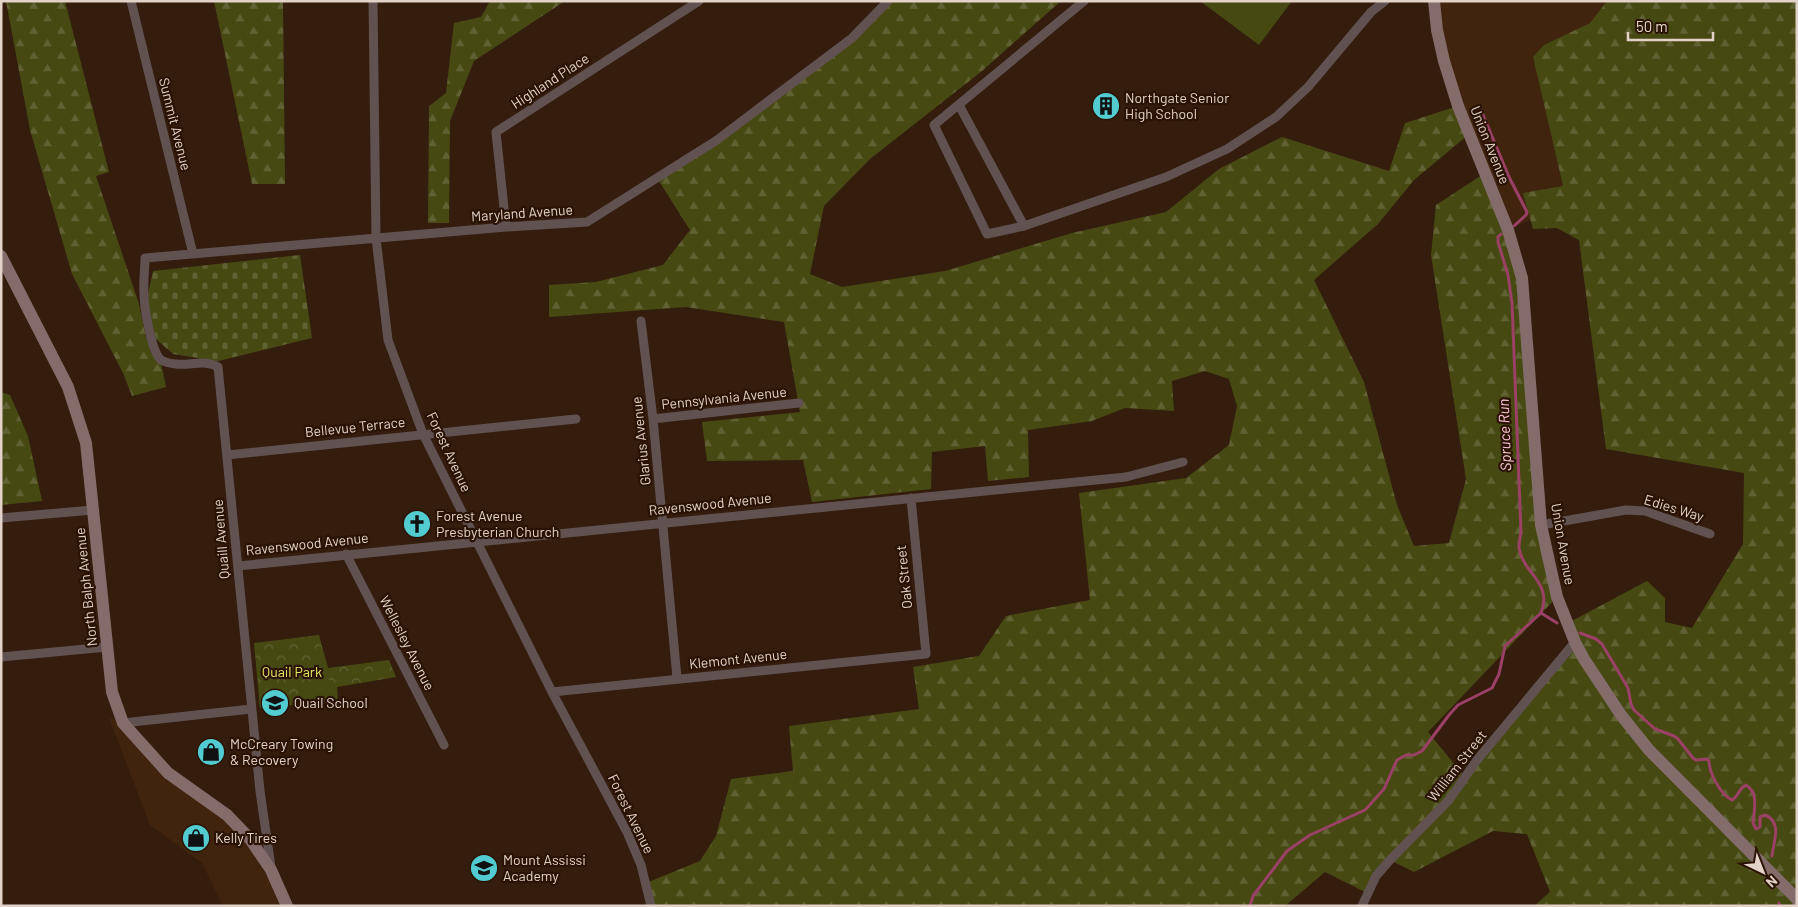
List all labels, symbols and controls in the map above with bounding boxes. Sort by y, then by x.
scale bar [1628,10,1713,42]
text: 50 m [1636,17,1668,35]
street label: Highland Place [508,49,592,112]
street label: Summit Avenue [156,76,195,172]
place label: Northgate Senior High School [1125,89,1229,122]
building icon: Northgate Senior High School [1091,91,1121,121]
street label: Union Avenue [1467,103,1514,186]
street label: Maryland Avenue [471,200,573,225]
street label: Pennsylvania Avenue [661,382,787,413]
street label: Glarius Avenue [627,396,654,486]
water label: Spruce Run [1494,398,1514,472]
street label: Forest Avenue [423,409,475,495]
street label: Bellevue Terrace [304,413,406,440]
street label: Ravenswood Avenue [648,489,772,518]
street label: Edies Way [1642,490,1707,525]
street label: Quaill Avenue [209,498,232,580]
street label: Union Avenue [1548,502,1579,586]
place label: Forest Avenue Presbyterian Church [436,507,559,540]
church icon: Forest Avenue Presbyterian Church [402,509,432,539]
street label: North Balph Avenue [71,527,100,647]
street label: Ravenswood Avenue [245,529,369,558]
street label: Oak Street [892,544,915,610]
street label: Wellesley Avenue [376,593,439,693]
street label: Klemont Avenue [688,645,788,672]
park label: Quail Park [262,663,322,680]
school or university icon: Quail School [260,688,290,718]
place label: Quail School [294,694,368,711]
street label: William Street [1424,727,1490,805]
place label: McCreary Towing & Recovery [230,735,333,768]
shop icon: McCreary Towing & Recovery [196,737,226,767]
street label: Forest Avenue [605,771,658,856]
shop icon: Kelly Tires [181,823,211,853]
place label: Kelly Tires [215,829,277,846]
north arrow [1738,847,1788,897]
place label: Mount Assissi Academy [503,851,586,884]
school or university icon: Mount Assissi Academy [469,853,499,883]
text: N [1763,872,1781,891]

